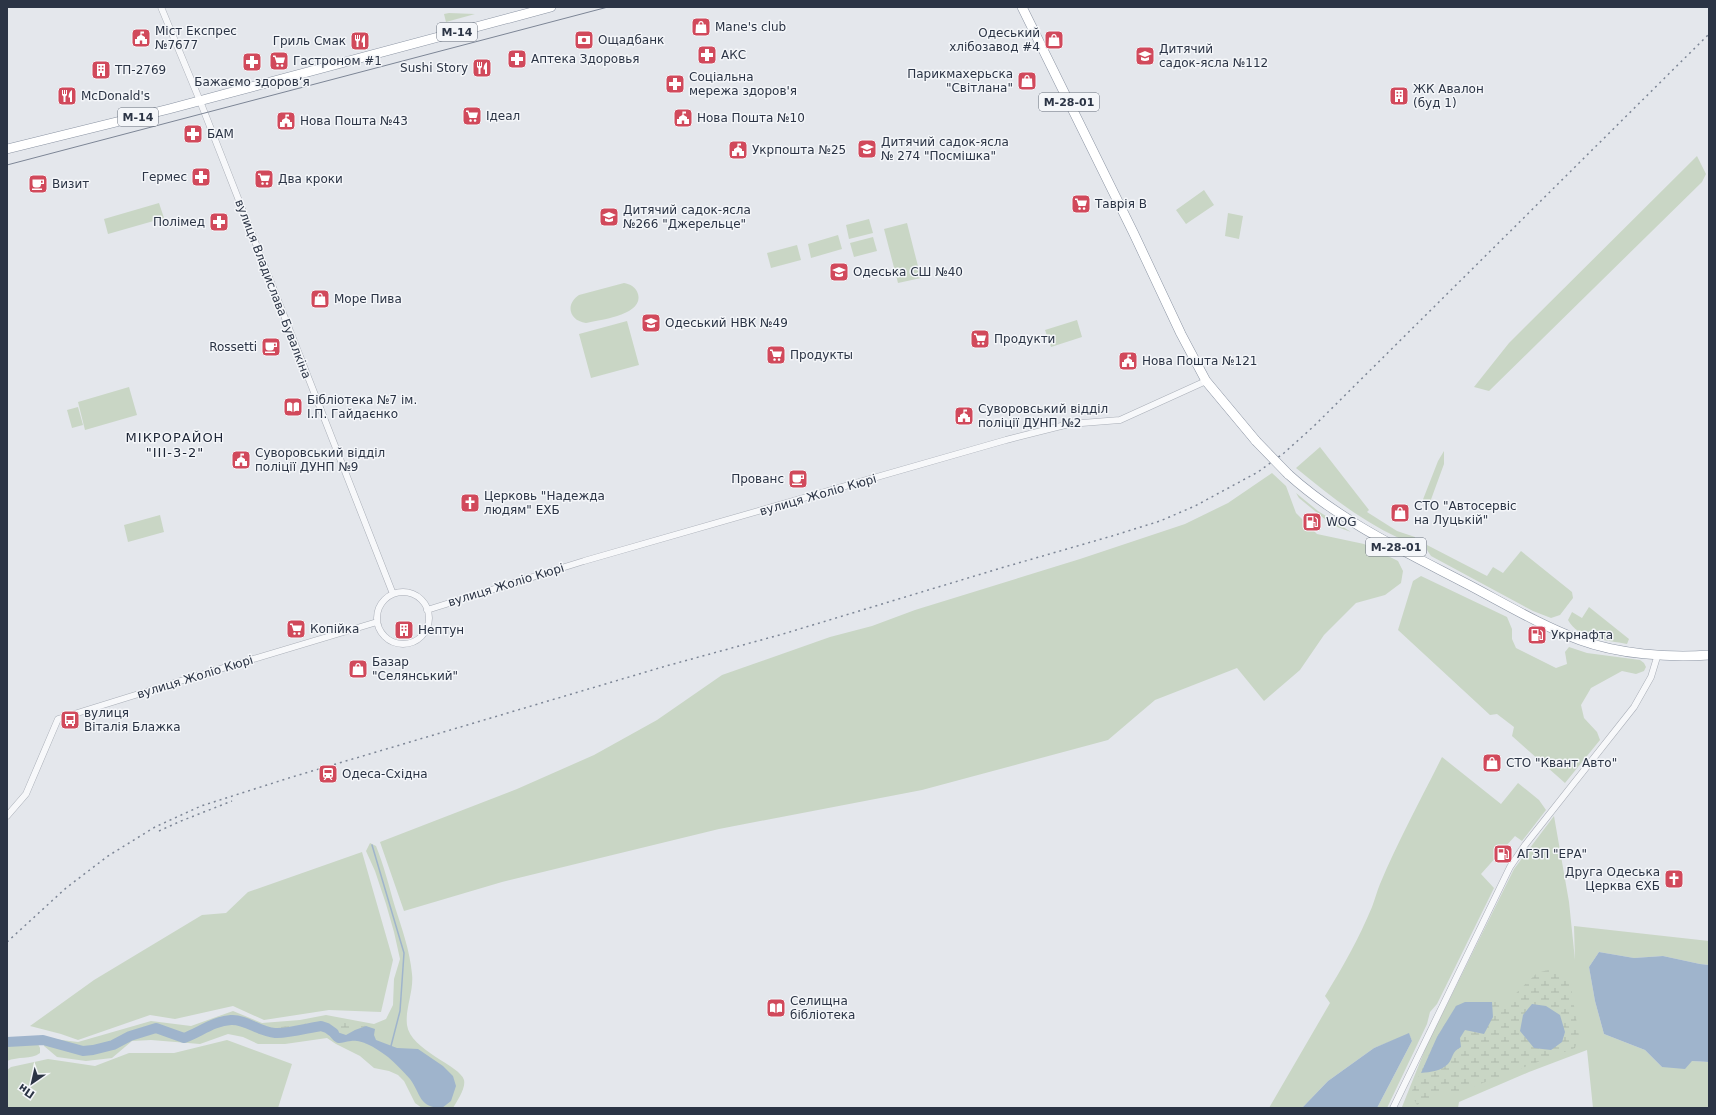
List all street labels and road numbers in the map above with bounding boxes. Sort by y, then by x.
road number: М-14 [437,23,477,41]
road number: М-28-01 [1039,93,1099,111]
road number: М-14 [118,108,158,126]
street label: вулиця Владислава Бувалкіна [232,197,314,381]
street label: вулиця Жоліо Кюрі [758,472,878,518]
road number: М-28-01 [1366,538,1426,556]
street label: вулиця Жоліо Кюрі [446,561,566,609]
street label: вулиця Жоліо Кюрі [135,653,255,701]

